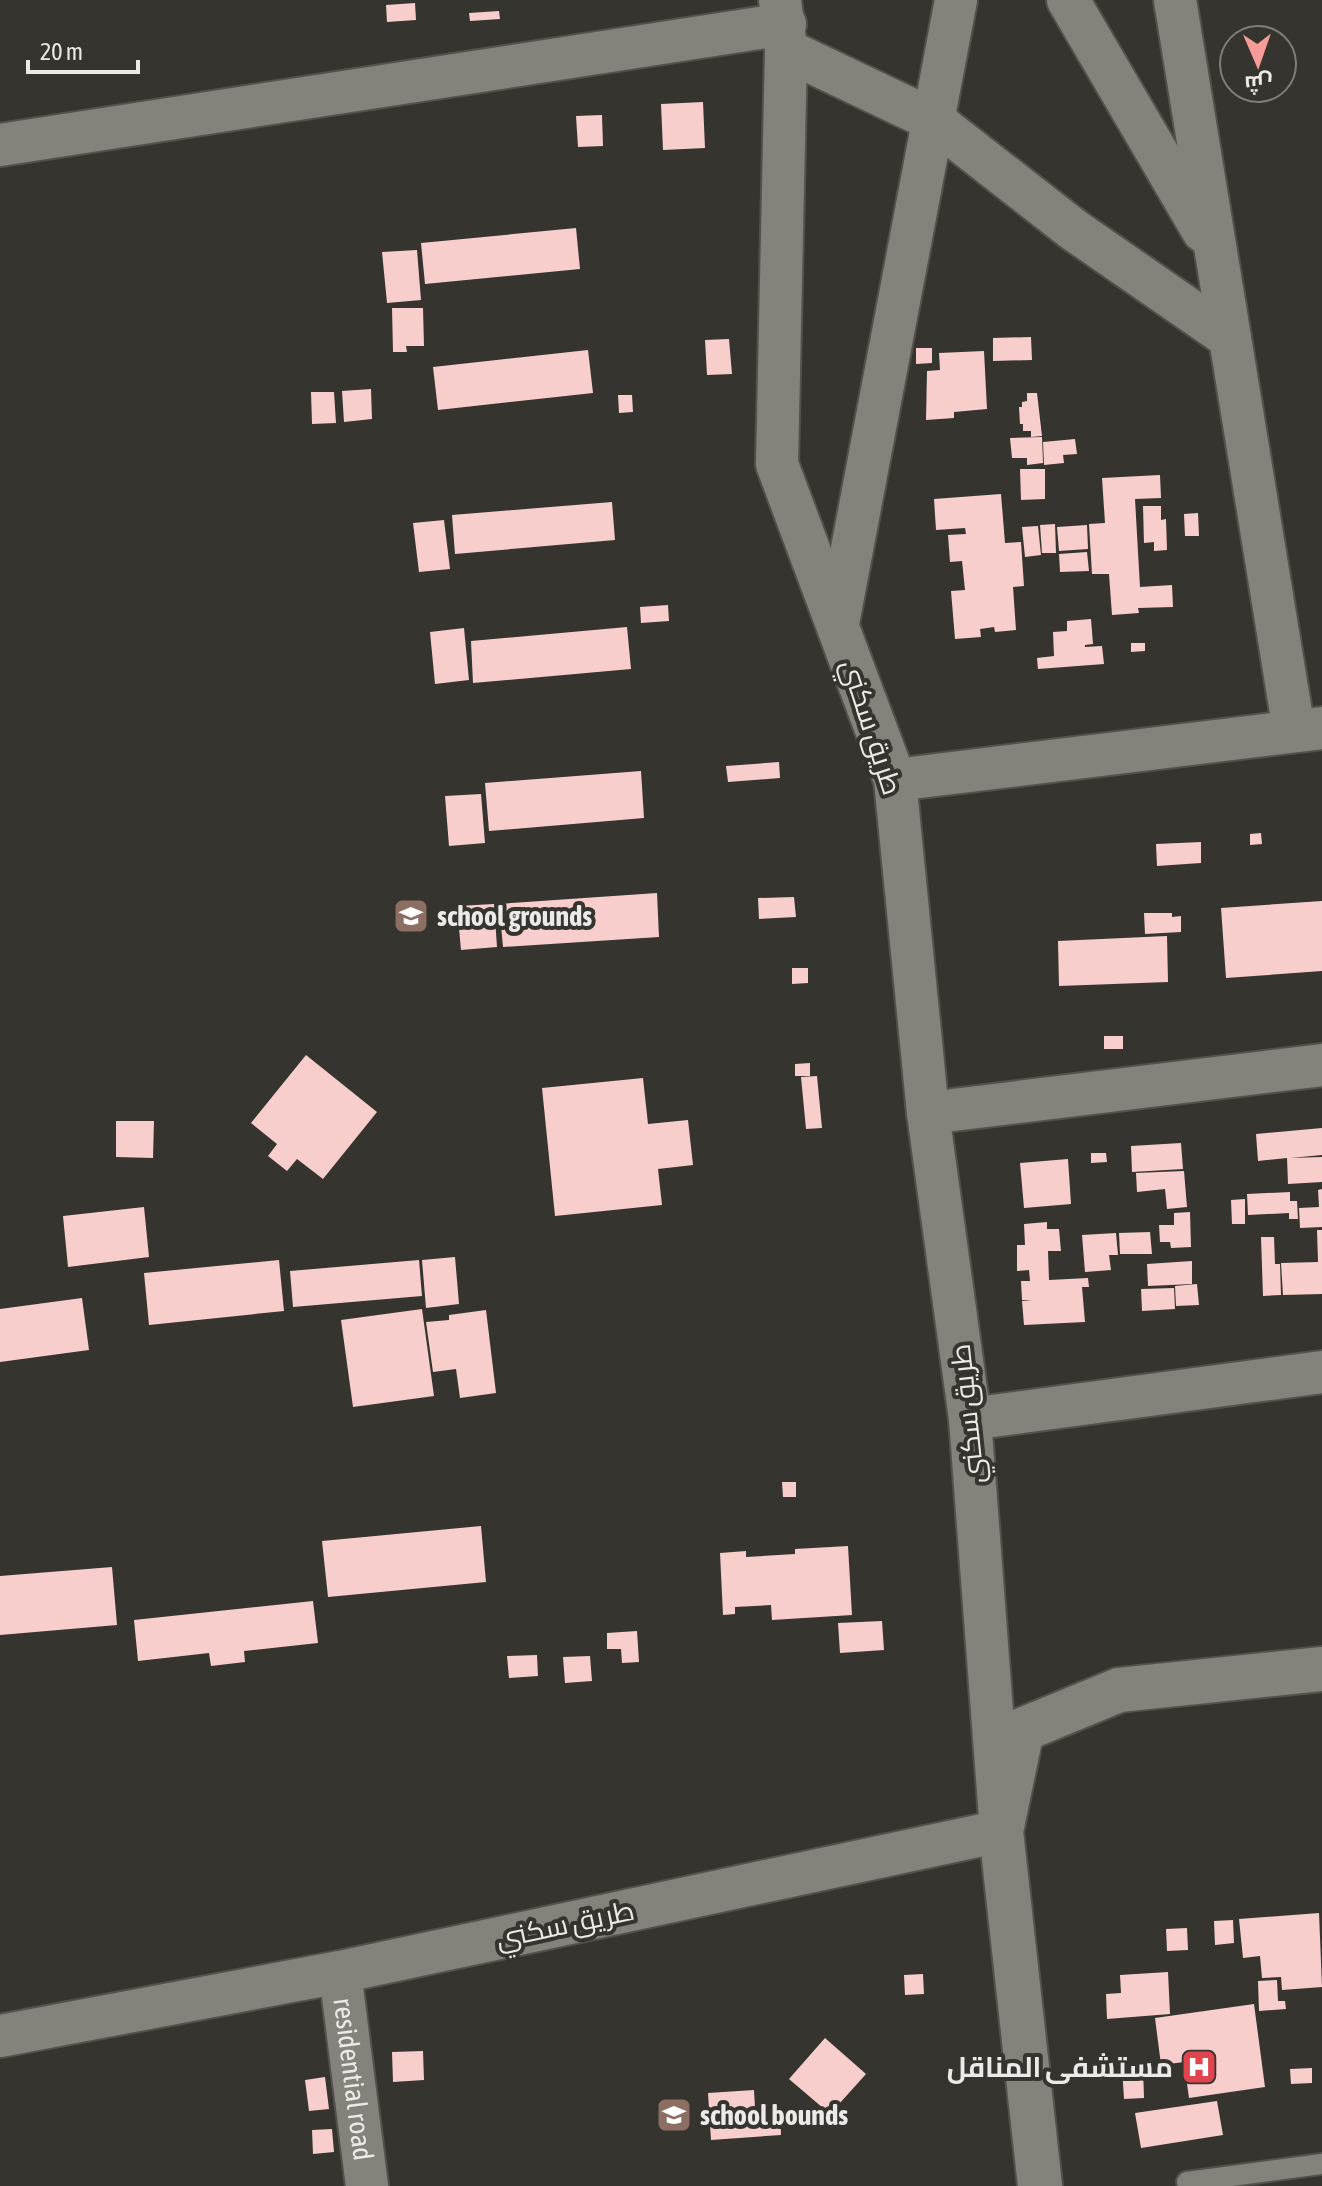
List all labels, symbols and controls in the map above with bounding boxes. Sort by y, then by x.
scale bar [28,24,138,74]
north arrow [1218,24,1298,104]
text: 20 m [40,38,83,65]
text: ش [1244,70,1273,97]
street label: طريق سكني [829,655,909,801]
school or university icon: school grounds [392,897,430,935]
place label: school grounds [437,900,592,932]
street label: طريق سكني [944,1342,996,1486]
street label: طريق سكني [493,1894,638,1960]
street label: residential road [327,1996,380,2162]
hospital icon: مستشفى المناقل [1180,2048,1218,2086]
place label: مستشفى المناقل [947,2051,1173,2084]
school or university icon: school bounds [655,2096,693,2134]
place label: school bounds [700,2099,848,2131]

